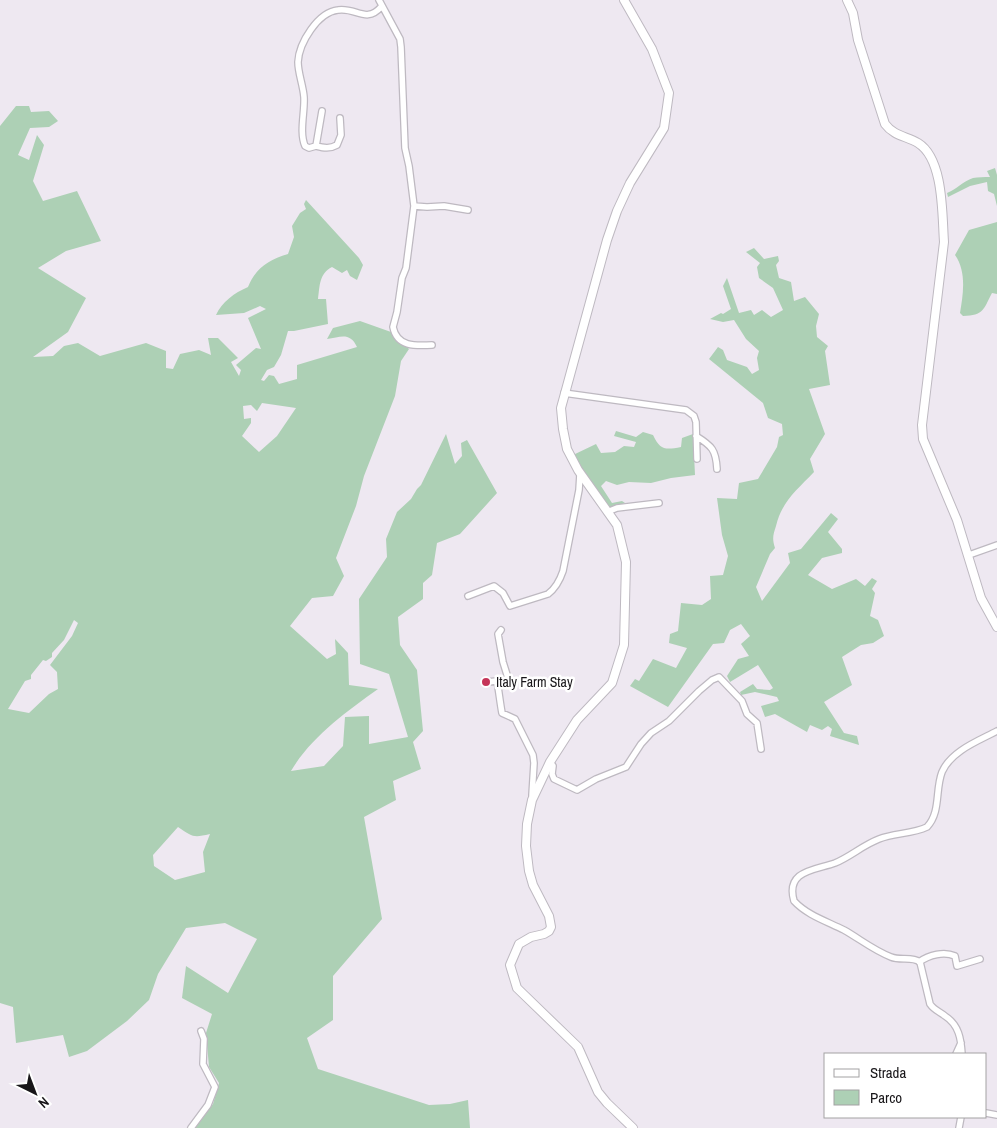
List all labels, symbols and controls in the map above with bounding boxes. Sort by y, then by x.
place label: Italy Farm Stay [496,673,573,691]
marker: Italy Farm Stay [480,676,492,688]
legend [824,1053,987,1118]
text: Strada [870,1062,906,1083]
north arrow [10,1068,60,1118]
text: Parco [870,1087,902,1108]
text: N [35,1093,53,1112]

